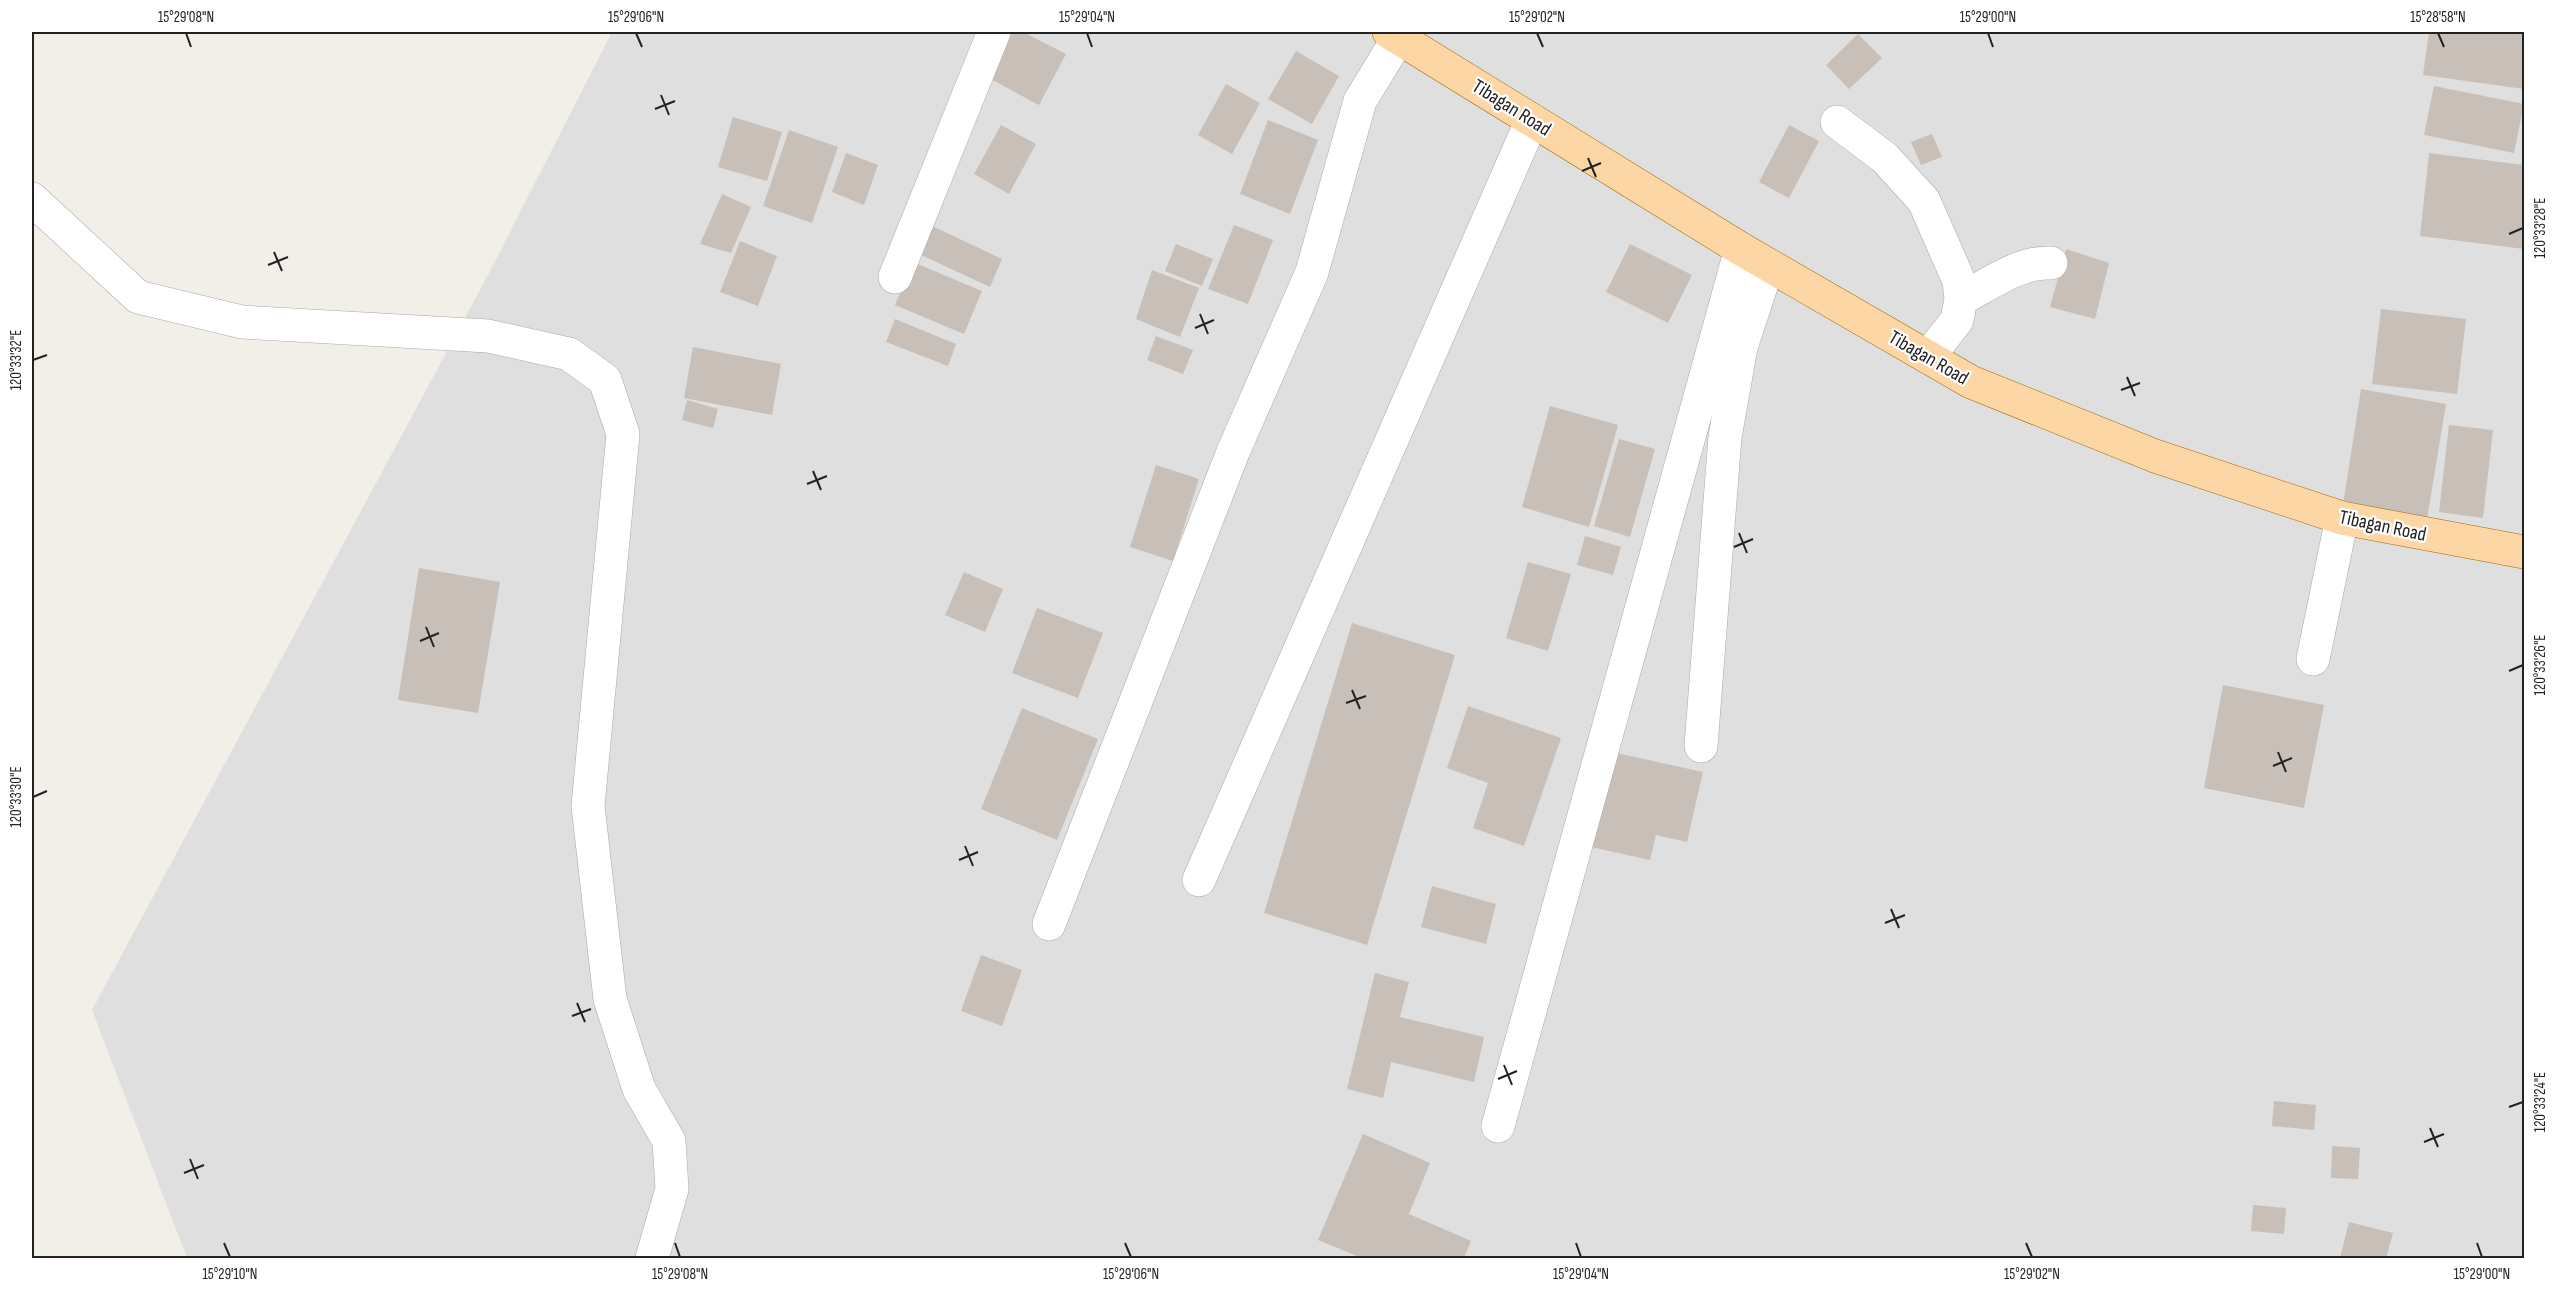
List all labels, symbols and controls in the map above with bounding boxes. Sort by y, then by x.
text: 15°29'08"N [158,8,214,27]
text: 15°29'06"N [608,8,664,27]
text: 15°29'04"N [1059,8,1115,27]
text: 15°29'02"N [1509,8,1565,27]
text: 15°29'00"N [1960,8,2016,27]
text: 15°28'58"N [2410,8,2466,27]
street label: Tibagan Road [1468,74,1555,141]
text: 120°33'28"E [2531,198,2550,258]
street label: Tibagan Road [1884,325,1973,390]
text: 120°33'32"E [7,330,26,390]
street label: Tibagan Road [2337,505,2428,547]
text: 120°33'26"E [2531,635,2550,695]
text: 120°33'30"E [7,766,26,828]
text: 120°33'24"E [2531,1072,2550,1132]
text: 15°29'10"N [203,1265,257,1284]
text: 15°29'08"N [652,1265,708,1284]
text: 15°29'06"N [1103,1265,1159,1284]
text: 15°29'04"N [1553,1265,1609,1284]
text: 15°29'02"N [2004,1265,2060,1284]
text: 15°29'00"N [2454,1265,2510,1284]

